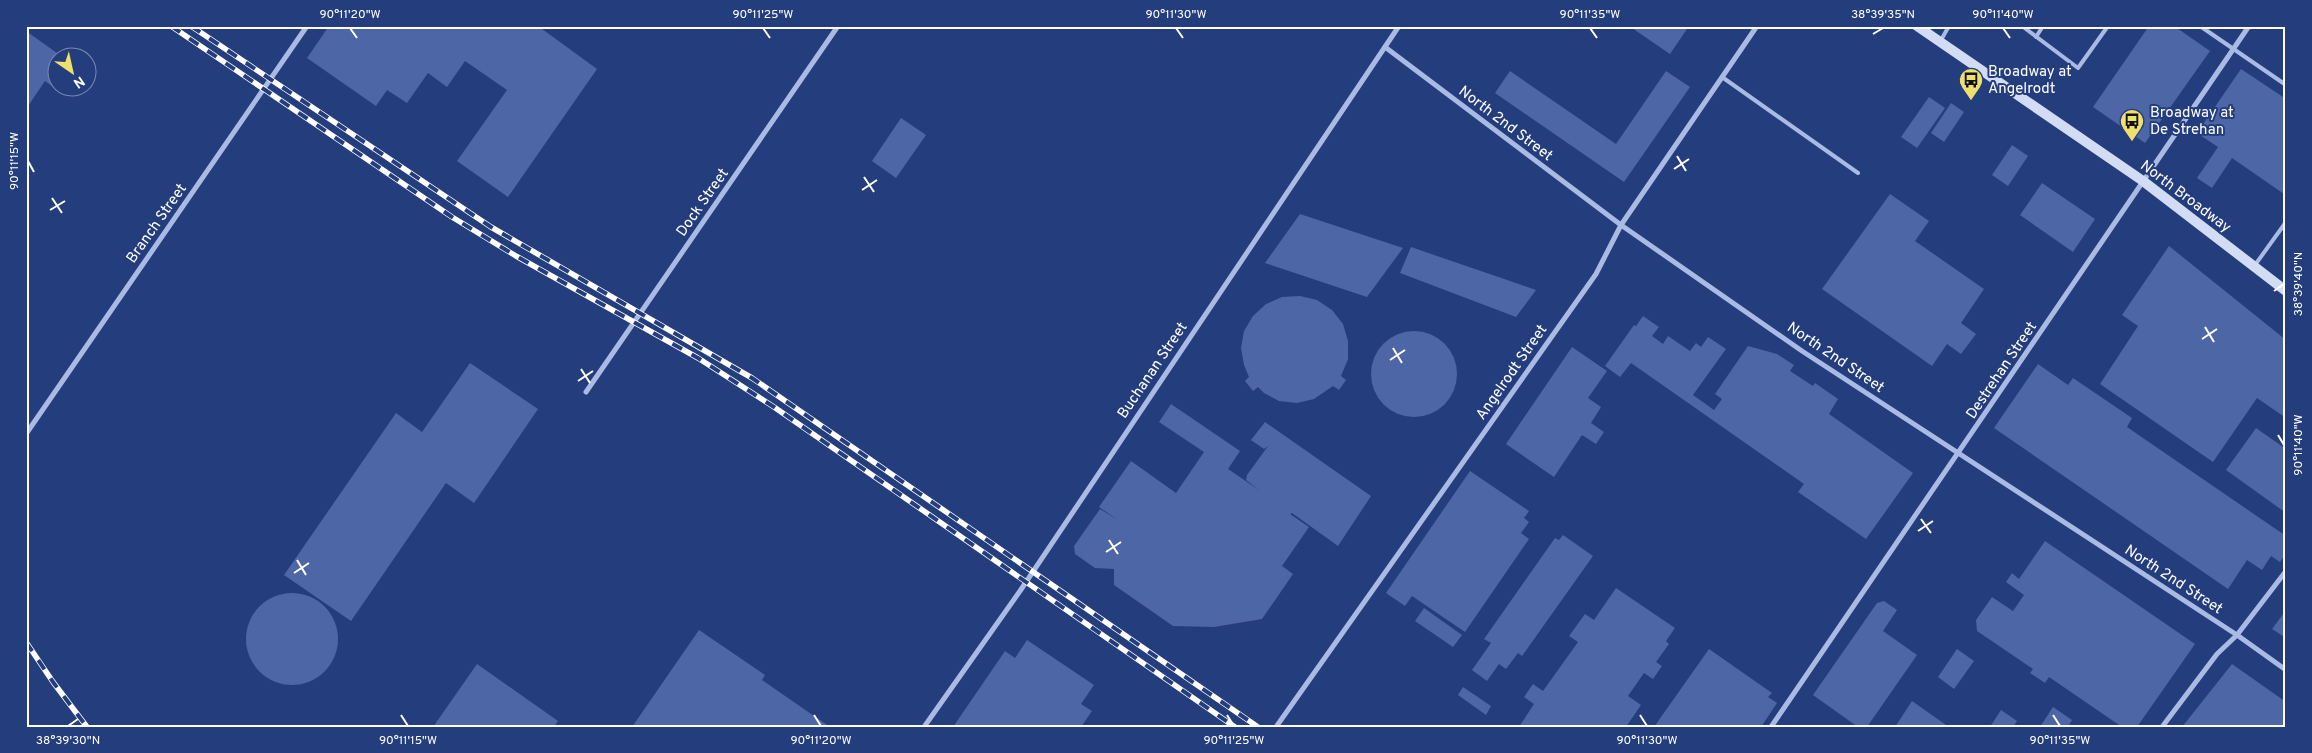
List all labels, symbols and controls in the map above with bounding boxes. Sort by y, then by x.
text: 90°11'20"W [319,7,381,23]
text: 90°11'25"W [733,7,793,23]
text: 90°11'30"W [1146,7,1206,23]
text: 90°11'35"W [1560,7,1620,23]
text: 38°39'35"N [1851,7,1915,23]
text: 90°11'40"W [1972,7,2034,23]
north arrow [48,48,98,98]
place label: Broadway at Angelrodt [1988,63,2072,99]
bus stop icon: Broadway at Angelrodt [1958,67,1984,101]
text: N [70,72,87,91]
street label: North 2nd Street [1454,82,1556,166]
place label: Broadway at De Strehan [2150,104,2234,140]
bus stop icon: Broadway at De Strehan [2119,108,2145,142]
text: 90°11'15"W [7,132,23,190]
street label: North Broadway [2136,157,2234,238]
street label: Dock Street [673,165,734,241]
street label: Branch Street [123,180,192,267]
text: 38°39'40"N [2291,252,2307,316]
street label: Buchanan Street [1114,319,1192,423]
street label: North 2nd Street [1783,319,1888,398]
street label: Destrehan Street [1963,319,2042,423]
street label: Angelrodt Street [1472,321,1552,424]
text: 90°11'40"W [2291,414,2307,476]
street label: North 2nd Street [2120,541,2226,619]
text: 38°39'30"N [36,733,100,749]
text: 90°11'15"W [379,733,437,749]
text: 90°11'20"W [790,733,852,749]
text: 90°11'25"W [1204,733,1264,749]
text: 90°11'30"W [1617,733,1677,749]
text: 90°11'35"W [2030,733,2090,749]

